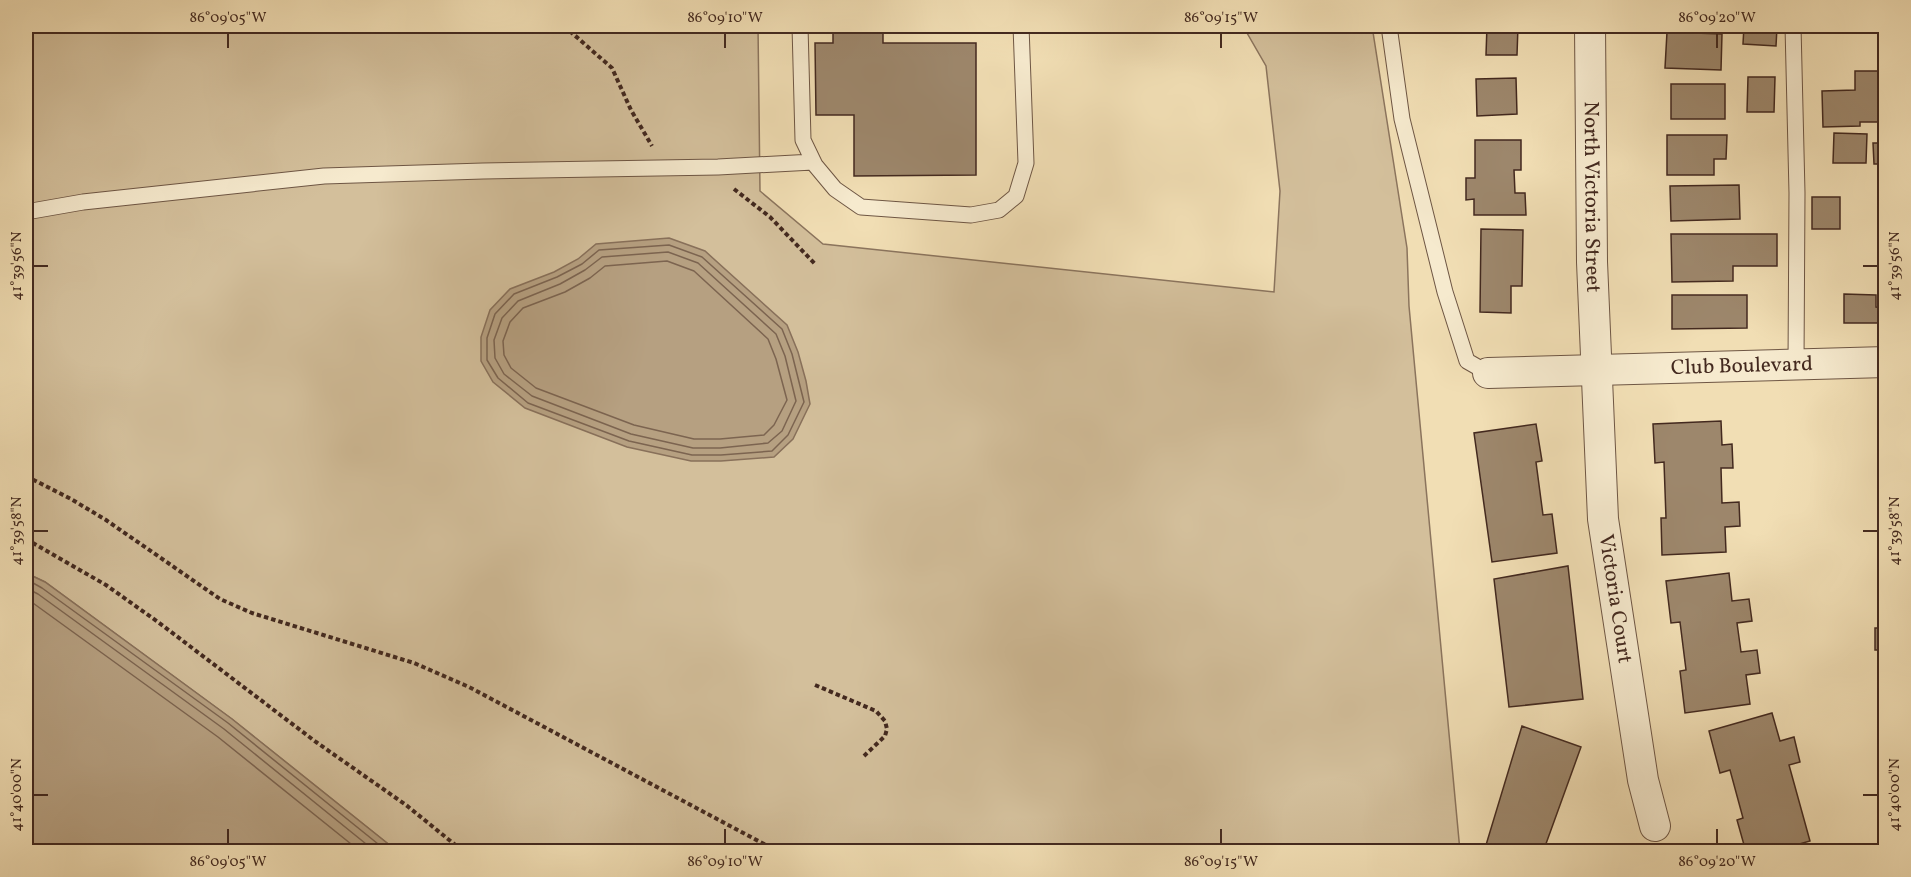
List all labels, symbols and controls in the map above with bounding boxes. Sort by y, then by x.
text: 86°09'05"W [190,8,266,29]
text: 86°09'10"W [687,8,763,29]
text: 86°09'15"W [1184,8,1258,29]
text: 86°09'20"W [1678,8,1756,29]
street label: North Victoria Street [1576,101,1608,293]
text: 41°39'56"N [7,231,28,301]
text: 41°39'56"N [1885,231,1906,301]
street label: Club Boulevard [1671,350,1813,382]
text: 41°39'58"N [7,496,28,566]
text: 41°39'58"N [1885,496,1906,566]
street label: Victoria Court [1591,532,1639,665]
text: 41°40'00"N [7,758,28,832]
text: 41°40'00"N [1885,758,1906,832]
text: 86°09'05"W [190,852,266,873]
text: 86°09'10"W [687,852,763,873]
text: 86°09'15"W [1184,852,1258,873]
text: 86°09'20"W [1678,852,1756,873]

